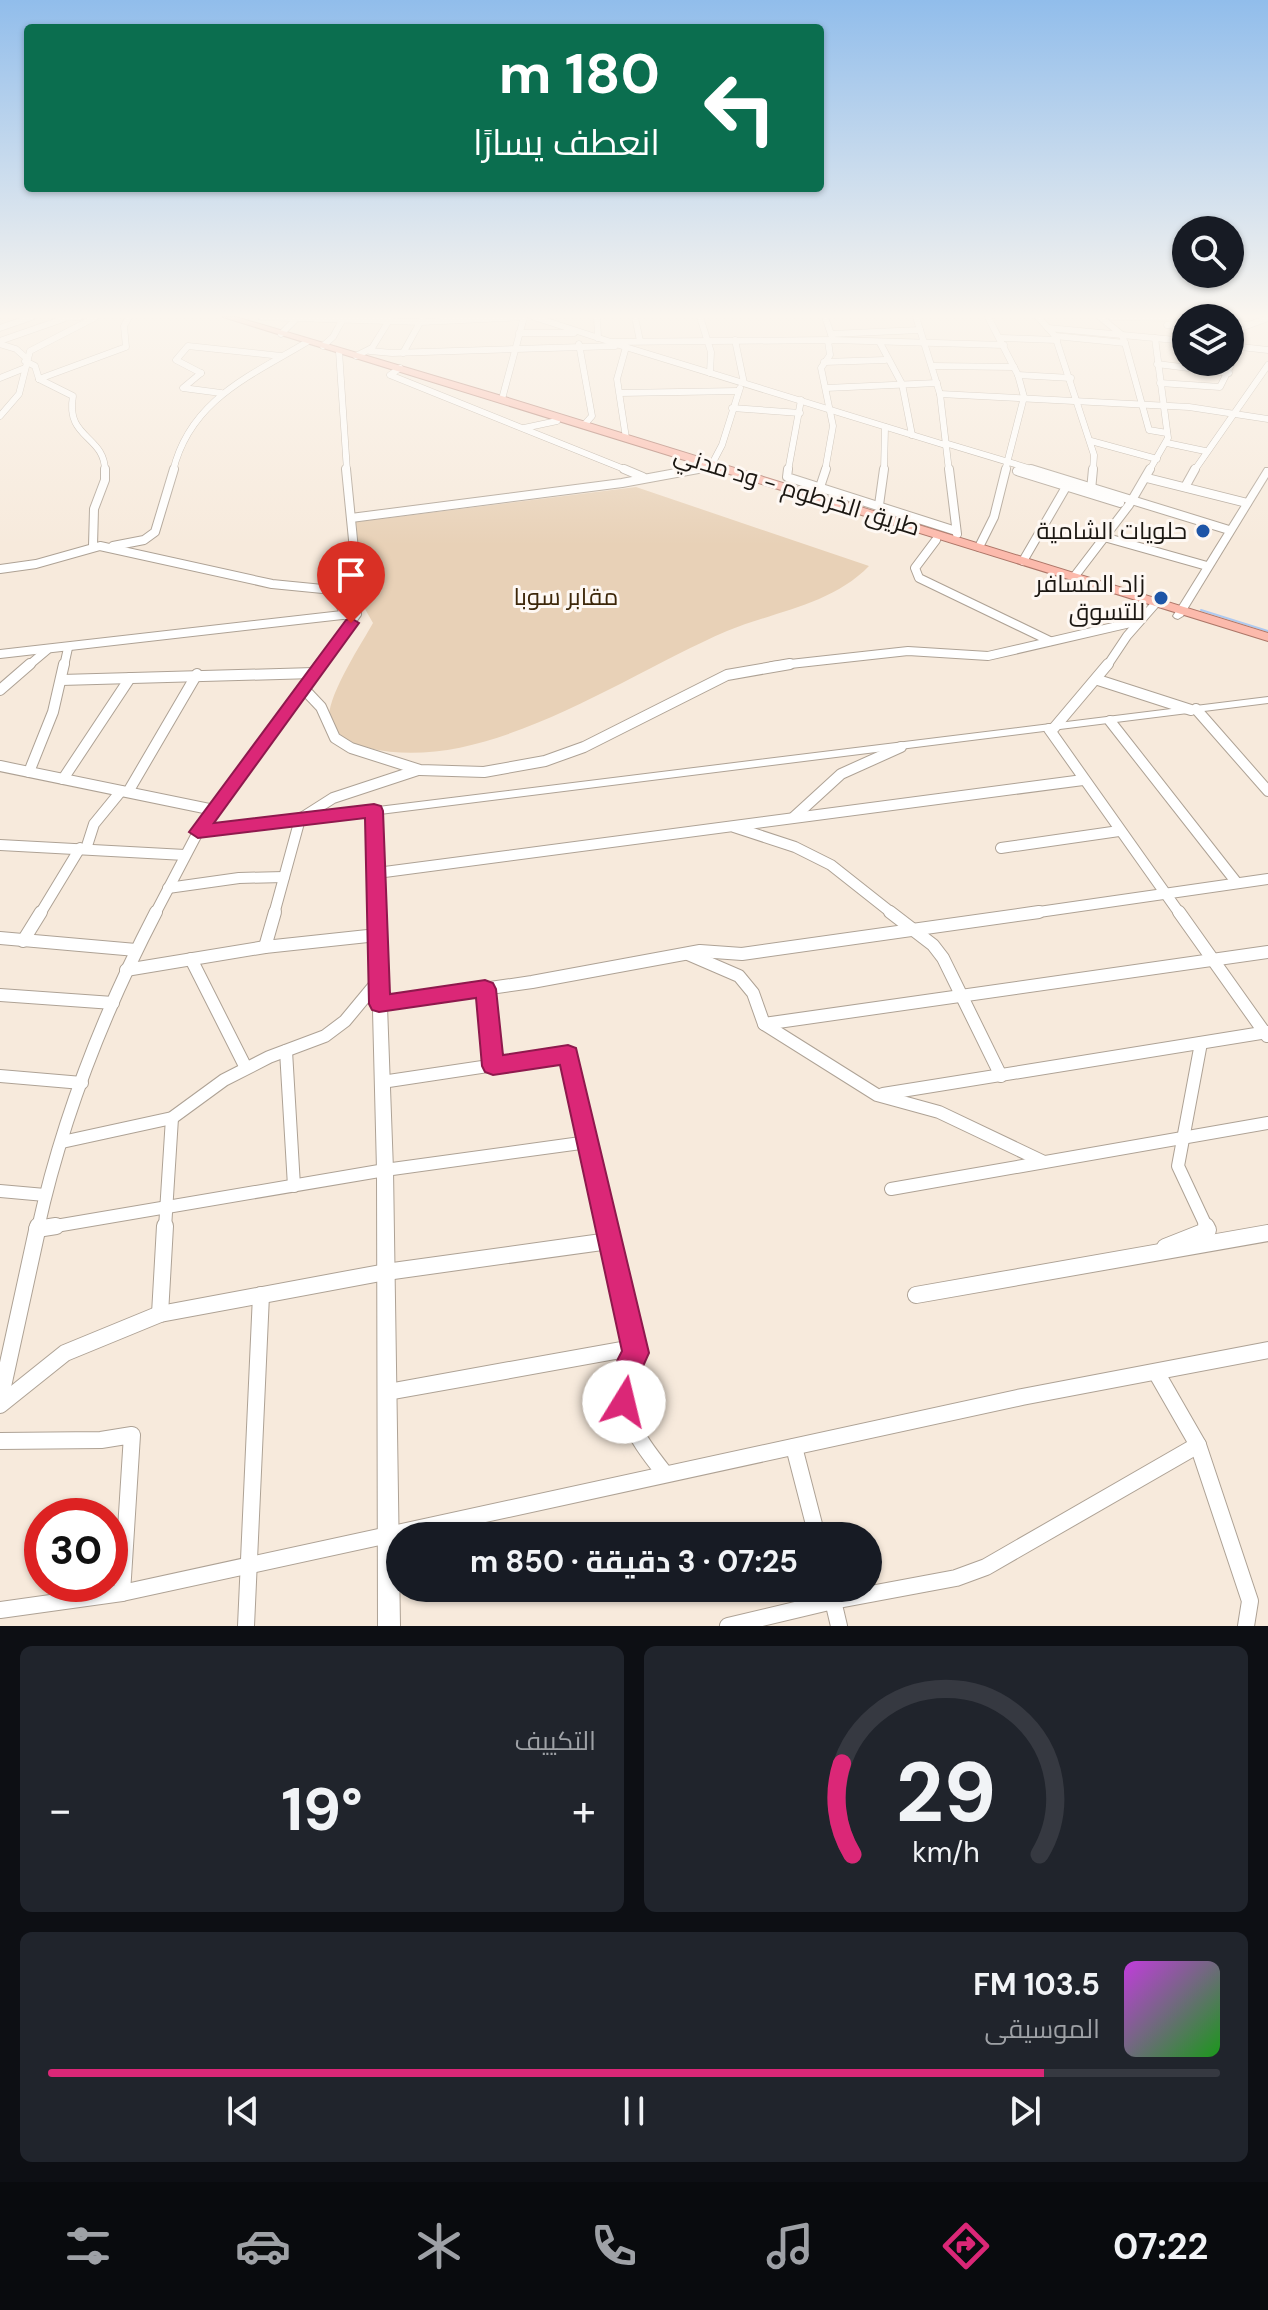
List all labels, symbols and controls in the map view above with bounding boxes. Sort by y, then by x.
text: 180 m [499,37,660,110]
icon: left [688,56,792,160]
text: انعطف يسارًا [473,119,660,166]
map controls [1172,216,1244,376]
button: search [1172,216,1244,288]
button: layers [1172,304,1244,376]
street label: طريق الخرطوم - ود مدني [669,438,924,546]
place label: حلويات الشامية [1036,515,1187,546]
marker: حلويات الشامية [1194,522,1212,540]
pin [317,541,385,623]
icon: arrive [329,553,373,597]
place label: زاد المسافر للتسوق [1034,568,1145,627]
park label: مقابر سوبا [513,581,619,612]
marker: زاد المسافر للتسوق [1152,589,1170,607]
position arrow [582,1360,666,1444]
speed limit sign: 30 [24,1498,128,1602]
text: 07:25 · 3 دقيقة · 850 m [470,1542,798,1581]
text: التكييف [514,1724,596,1758]
text: 29 [896,1738,996,1847]
text: 19° [281,1770,363,1849]
text: − [48,1781,72,1839]
text: + [572,1781,596,1839]
text: km/h [912,1834,980,1871]
text: 103.5 FM [973,1965,1100,2004]
text: الموسيقى [985,2012,1100,2046]
icon: previous [221,2089,265,2133]
icon: pause [612,2089,656,2133]
icon: next [1003,2089,1047,2133]
icon: filters [60,2218,116,2274]
icon: car [235,2218,291,2274]
icon: climate [411,2218,467,2274]
icon: phone [586,2218,642,2274]
icon: music [762,2218,818,2274]
icon: directions [938,2218,994,2274]
text: 07:22 [1113,2223,1208,2270]

